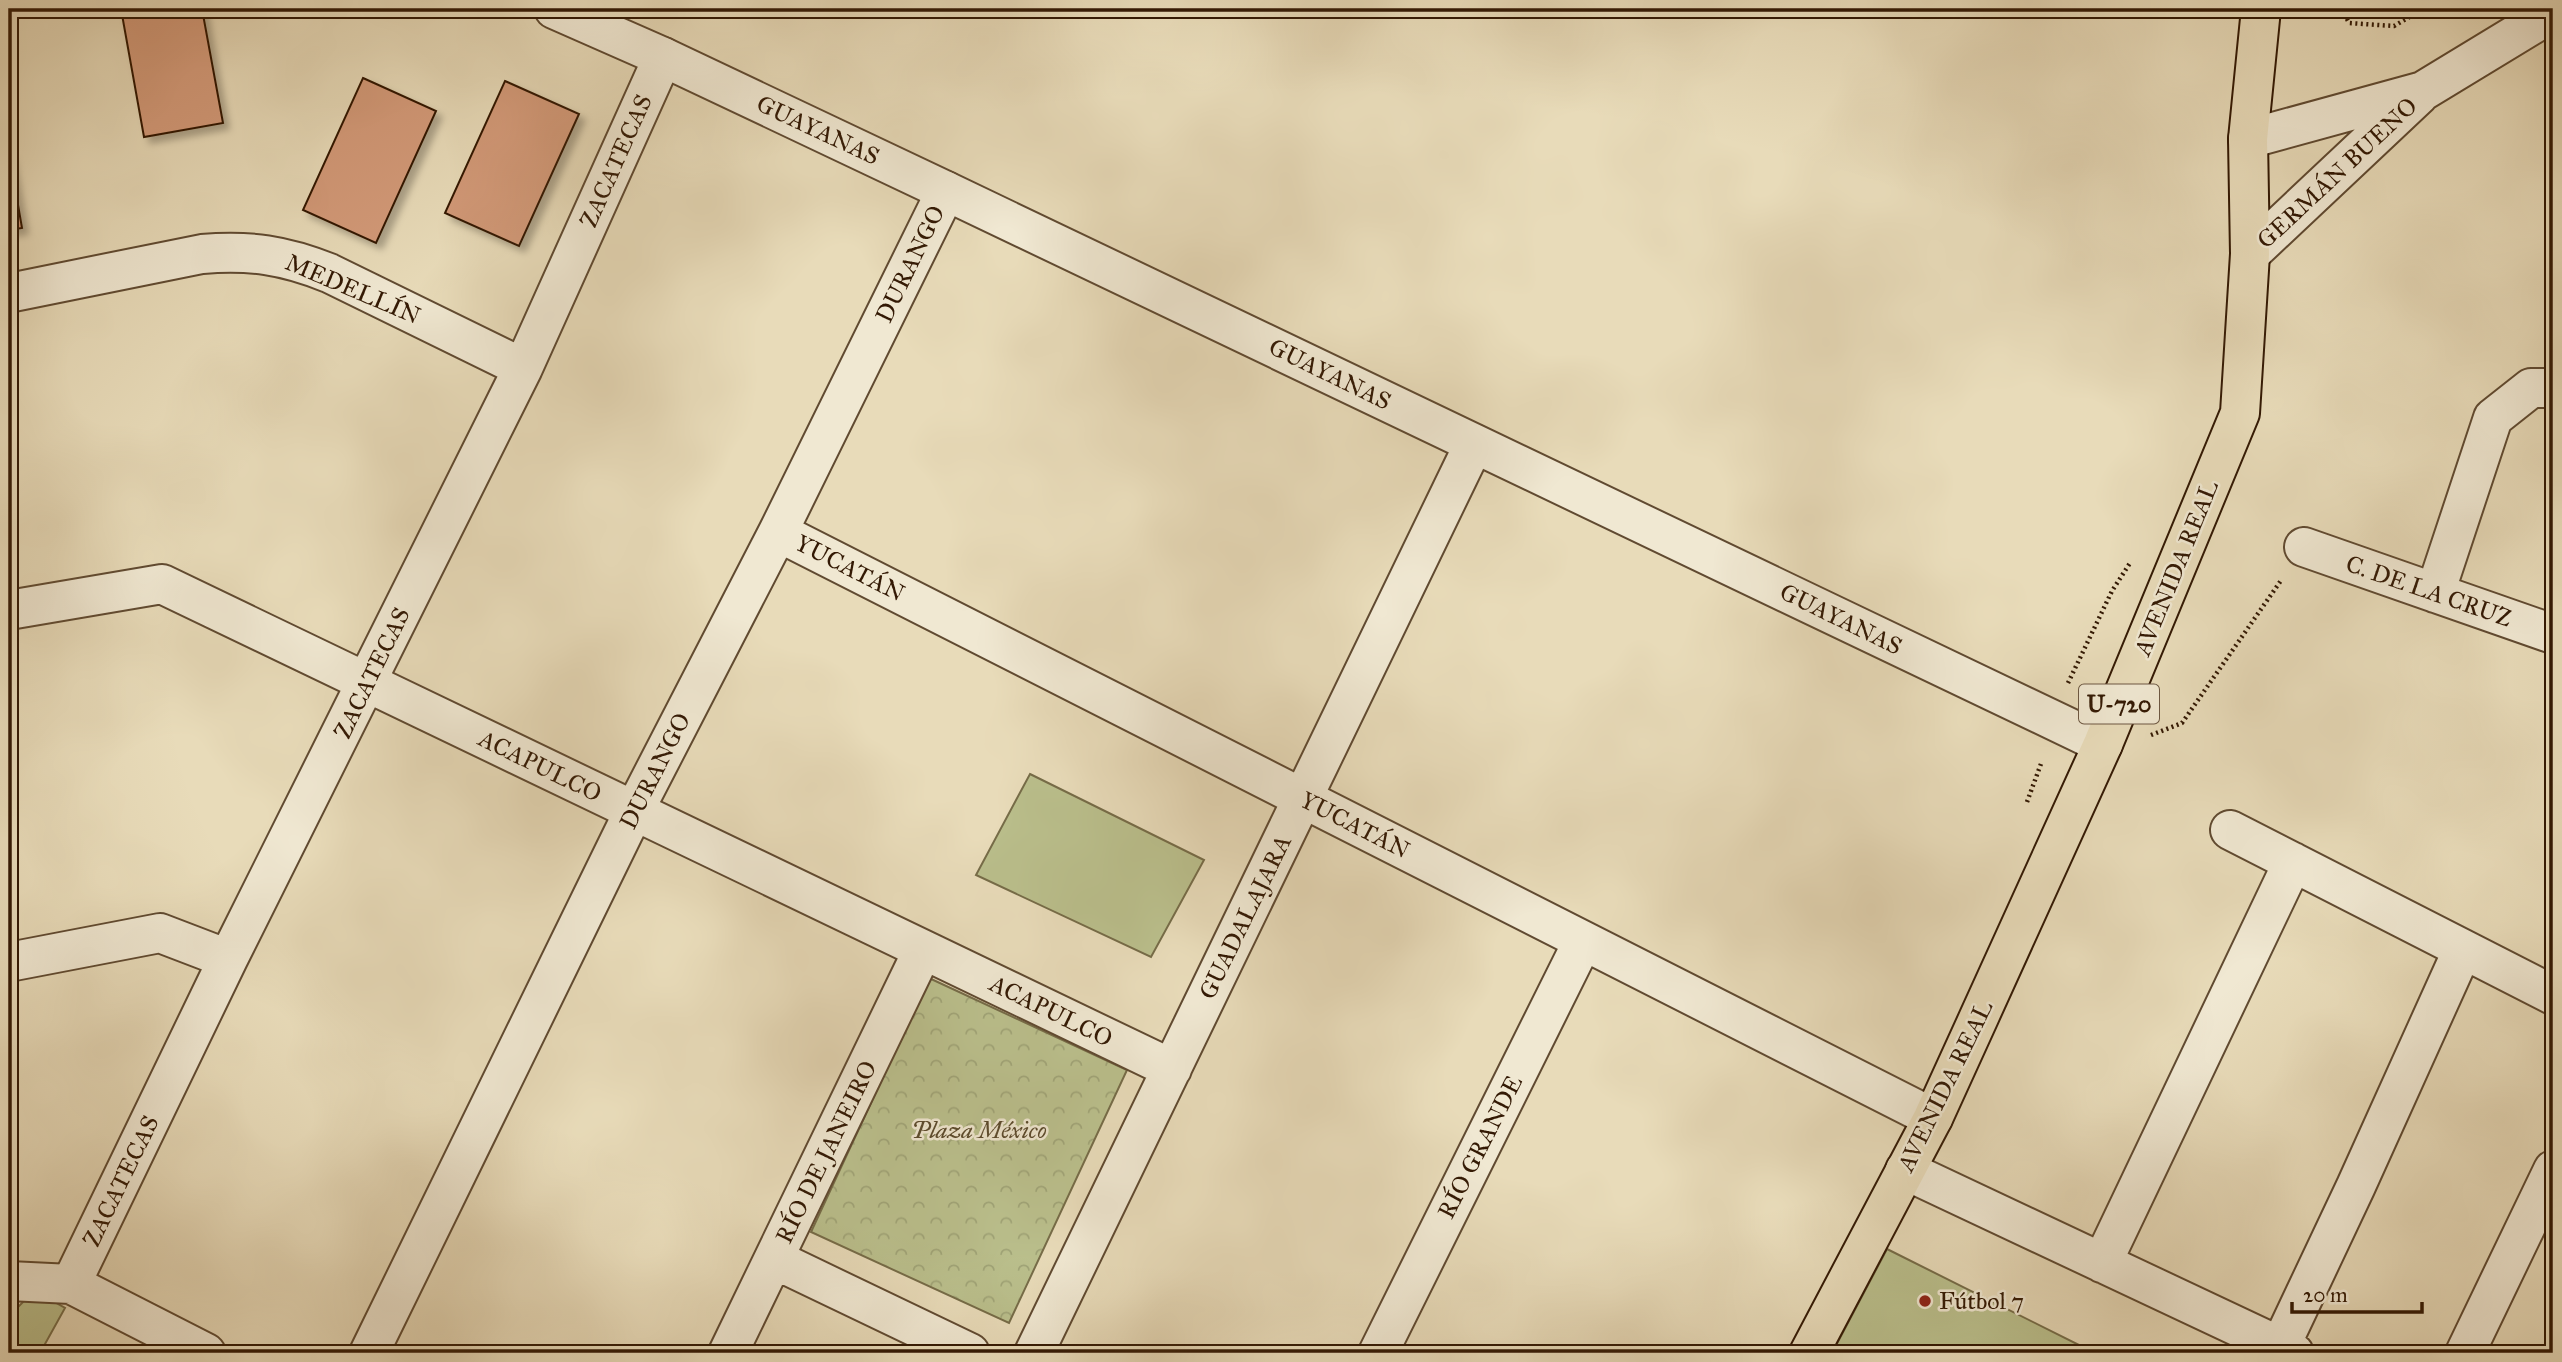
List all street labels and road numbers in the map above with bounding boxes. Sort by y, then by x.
street label: GUAYANAS [752,88,884,172]
street label: ZACATECAS [573,90,659,232]
street label: GERMÁN BUENO [2251,91,2423,255]
street label: DURANGO [869,201,951,327]
street label: MEDELLÍN [281,247,425,331]
street label: GUAYANAS [1264,332,1396,416]
street label: AVENIDA REAL [2127,476,2225,661]
street label: YUCATÁN [790,528,910,608]
street label: C. DE LA CRUZ [2342,549,2516,633]
street label: GUAYANAS [1775,577,1907,661]
street label: ZACATECAS [327,602,417,744]
road number: U-720 [2079,684,2159,724]
street label: DURANGO [613,708,697,834]
street label: ACAPULCO [473,723,606,809]
street label: YUCATÁN [1295,785,1415,865]
street label: GUADALAJARA [1192,830,1298,1004]
street label: ACAPULCO [984,968,1117,1054]
street label: AVENIDA REAL [1890,995,2000,1177]
street label: RÍO DE JANEIRO [769,1056,883,1248]
street label: RÍO GRANDE [1431,1070,1529,1224]
street label: ZACATECAS [76,1110,166,1252]

